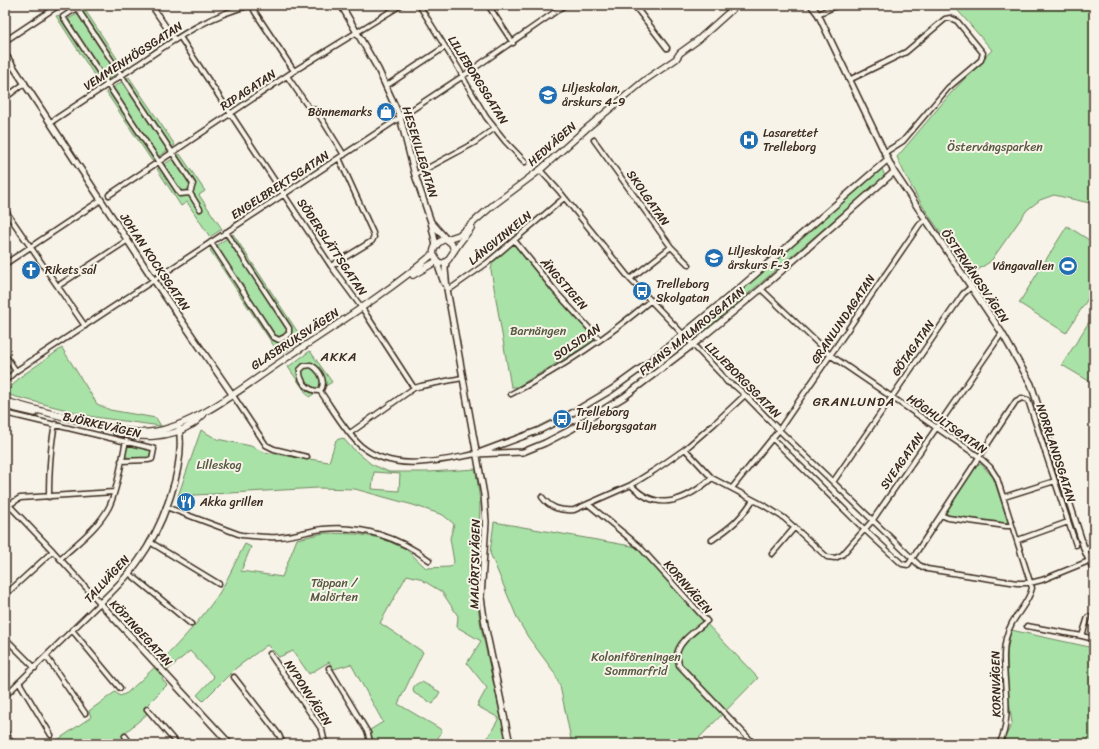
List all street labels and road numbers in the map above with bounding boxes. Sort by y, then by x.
street label: VEMMENHÖGSGATAN [79,15,188,97]
street label: LILJEBORGSGATAN [442,31,515,130]
street label: RIPAGATAN [215,63,281,117]
street label: HESEKILLEGATAN [396,103,445,201]
street label: HEDVÄGEN [522,116,582,172]
street label: ENGELBREKTSGATAN [226,144,334,225]
street label: SKOLGATAN [620,165,676,231]
street label: SÖDERSLÄTTSGATAN [291,193,373,301]
street label: LÅNGVINKELN [463,205,537,271]
street label: JOHAN KOCKSGATAN [113,208,197,316]
street label: ÖSTERVÅNGSVÄGEN [935,224,1015,328]
street label: ÄNGSTIGEN [534,252,594,316]
street label: GRANLUNDAGATAN [805,269,882,368]
street label: FRANS MALMROSGATAN [634,281,751,381]
street label: GLASBRUKSVÄGEN [246,302,344,376]
street label: GÖTAGATAN [885,315,941,381]
street label: SOLSIDAN [548,317,606,366]
street label: LILJEBORGSGATAN [699,336,787,424]
street label: HÖGHULTSGATAN [902,388,992,460]
street label: NORRLANDSGATAN [1030,401,1083,506]
street label: BJÖRKEVÄGEN [61,405,144,445]
street label: SVEAGATAN [874,427,930,494]
street label: MALÖRTSVÄGEN [463,518,487,609]
street label: TALLVÄGEN [79,549,136,608]
street label: KORNVÄGEN [658,555,719,620]
street label: KÖPINGEGATAN [104,594,179,672]
street label: KORNVÄGEN [984,650,1008,717]
street label: NYPONVÄGEN [278,655,338,731]

